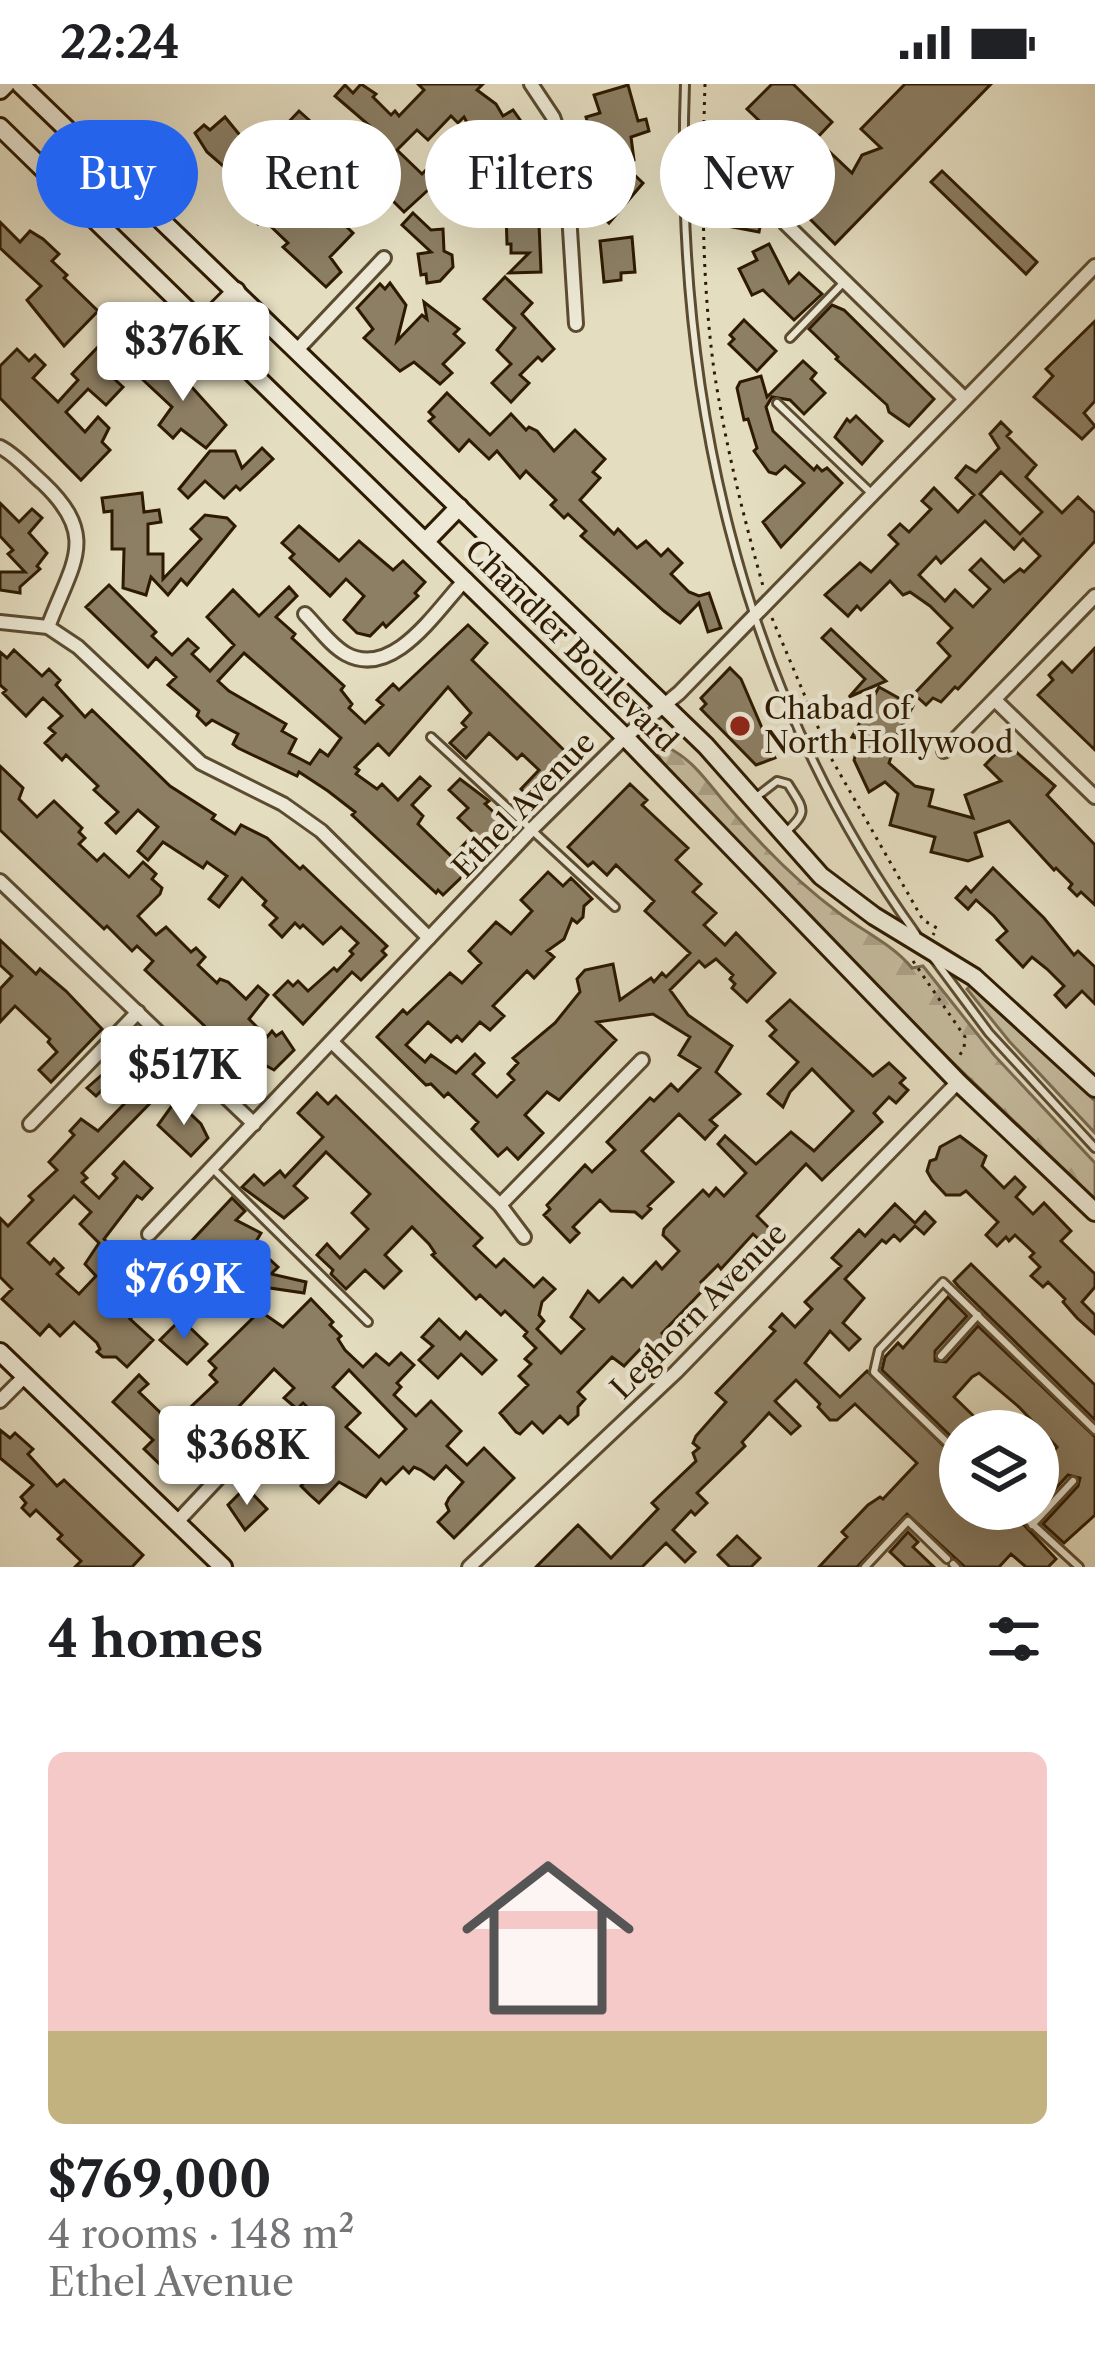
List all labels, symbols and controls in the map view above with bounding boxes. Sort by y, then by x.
text: 22:24 [60,14,180,70]
chip: Buy [36,120,198,228]
chip: Rent [222,120,401,228]
chip: Filters [425,120,636,228]
chip: New [660,120,835,228]
pin: $376K [99,302,267,404]
text: $376K [124,317,242,365]
street label: Chandler Boulevard [457,532,685,760]
place label: Chabad of North Hollywood [764,690,1013,761]
marker: Chabad of North Hollywood [727,713,753,739]
street label: Ethel Avenue [445,724,603,886]
pin: $517K [100,1026,268,1128]
text: $517K [128,1041,240,1089]
street label: Leghorn Avenue [603,1215,795,1407]
pin: $769K [100,1240,268,1342]
text: $769K [125,1255,243,1303]
pin: $368K [163,1406,331,1508]
map controls [939,1410,1059,1530]
button: layers [939,1410,1059,1530]
text: $368K [186,1421,308,1469]
icon: filters [981,1606,1047,1672]
text: 4 homes [48,1608,263,1670]
icon: home [440,1830,656,2046]
text: $769,000 [48,2148,272,2210]
text: 4 rooms · 148 m² [48,2210,354,2258]
text: Ethel Avenue [48,2258,294,2306]

